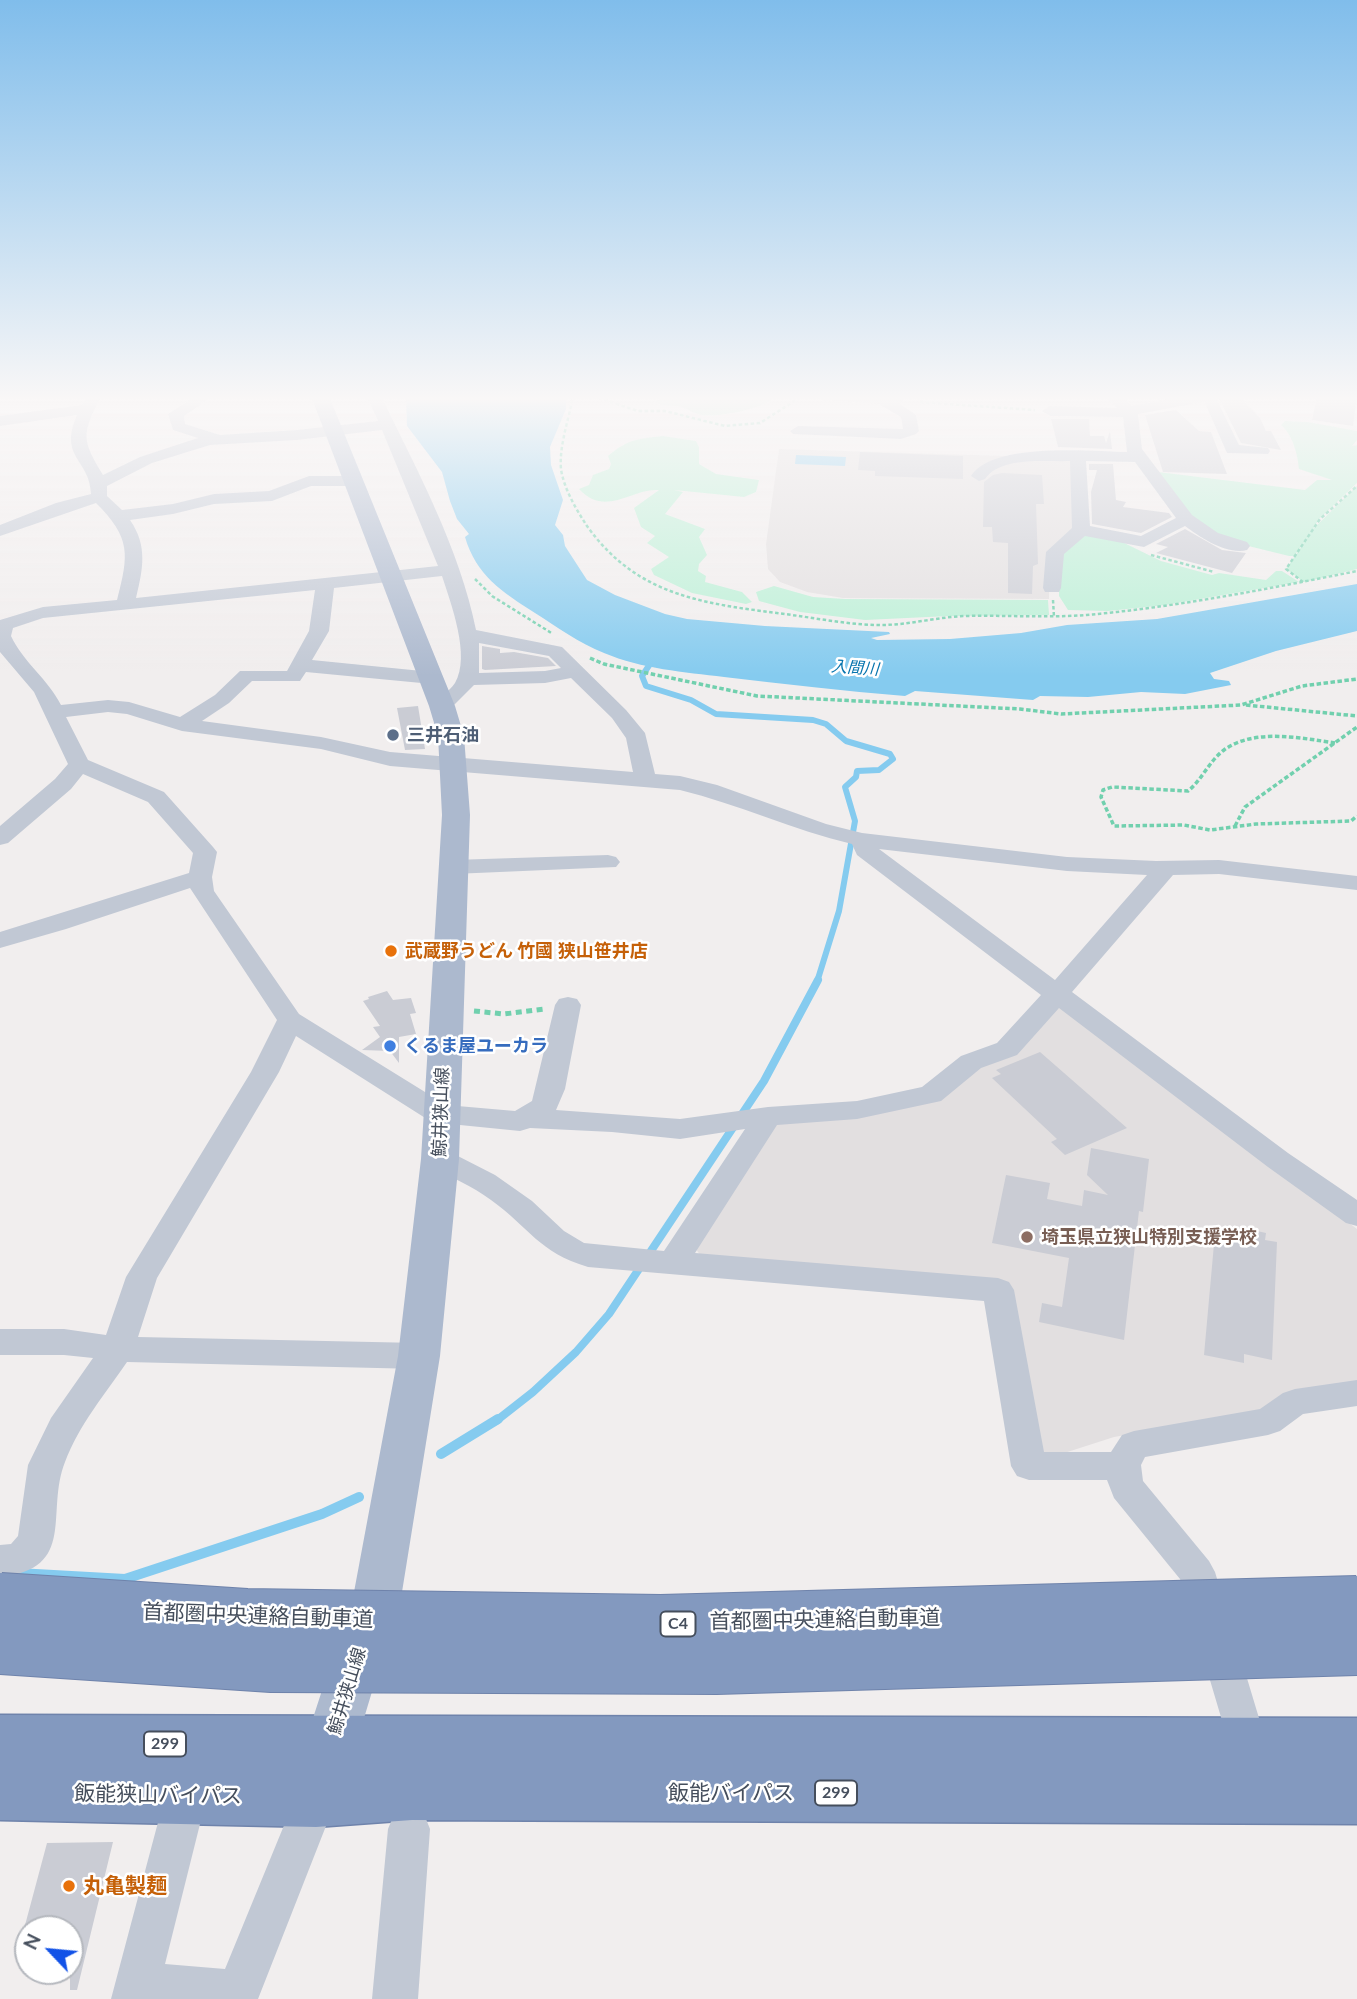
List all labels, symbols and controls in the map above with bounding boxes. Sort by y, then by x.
water label: 入間川 [830,657,880,679]
place label: 三井石油 [407,724,479,746]
marker: 三井石油 [385,727,401,743]
place label: 武蔵野うどん 竹國 狭山笹井店 [405,940,648,962]
marker: 武蔵野うどん 竹國 狭山笹井店 [383,943,399,959]
place label: くるま屋ユーカラ [404,1035,548,1057]
marker: くるま屋ユーカラ [382,1038,398,1054]
street label: 鯨井狭山線 [429,1067,453,1157]
place label: 埼玉県立狭山特別支援学校 [1041,1226,1257,1248]
marker: 埼玉県立狭山特別支援学校 [1019,1229,1035,1245]
street label: 首都圏中央連絡自動車道 [142,1599,374,1633]
street label: 首都圏中央連絡自動車道 [709,1605,941,1635]
road number: C4 [660,1612,696,1636]
street label: 鯨井狭山線 [324,1645,370,1737]
road number: 299 [144,1732,186,1756]
street label: 飯能バイパス [668,1780,794,1806]
street label: 飯能狭山バイパス [74,1781,242,1809]
road number: 299 [815,1781,857,1806]
place label: 丸亀製麺 [83,1873,167,1899]
marker: 丸亀製麺 [61,1878,77,1894]
north arrow [14,1915,84,1985]
text: N [18,1930,45,1953]

